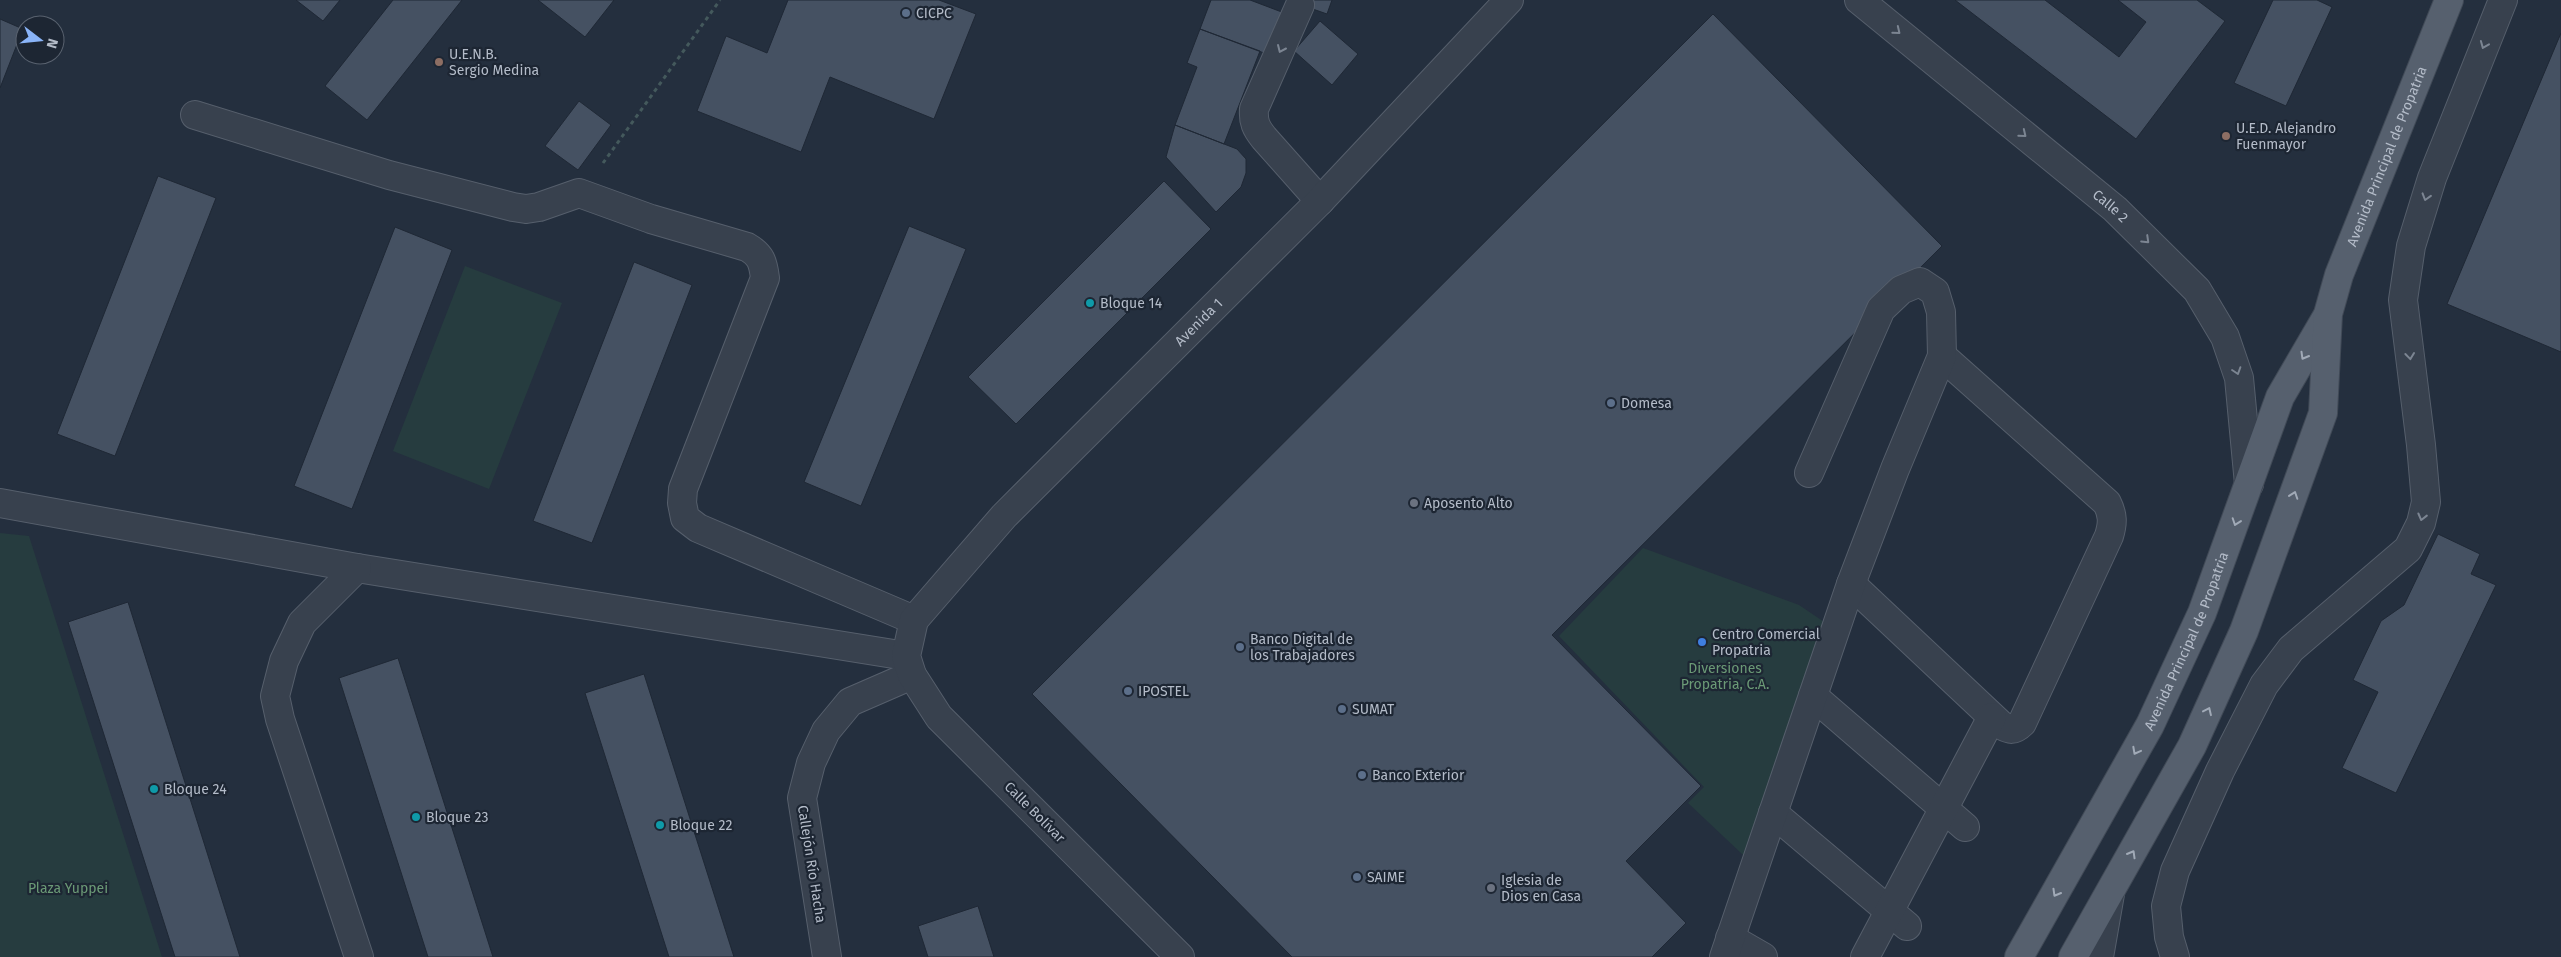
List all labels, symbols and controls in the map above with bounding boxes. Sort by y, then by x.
place label: CICPC [916,5,952,22]
marker: CICPC [900,7,912,19]
north arrow [15,15,65,65]
one-way arrow [1891,25,1900,33]
text: N [43,37,61,50]
one-way arrow [2480,40,2490,49]
one-way arrow [1276,44,1287,53]
place label: U.E.N.B. Sergio Medina [449,46,539,79]
marker: U.E.N.B. Sergio Medina [433,56,445,68]
street label: Avenida Principal de Propatria [2343,64,2431,249]
place label: U.E.D. Alejandro Fuenmayor [2236,120,2336,153]
one-way arrow [2017,128,2026,136]
marker: U.E.D. Alejandro Fuenmayor [2220,130,2232,142]
street label: Calle 2 [2089,186,2132,226]
one-way arrow [2422,192,2432,201]
one-way arrow [2140,234,2149,243]
place label: Bloque 14 [1100,295,1163,312]
street label: Avenida 1 [1171,295,1226,350]
marker: Bloque 14 [1084,297,1096,309]
one-way arrow [2300,351,2310,360]
one-way arrow [2404,352,2415,360]
one-way arrow [2231,366,2241,375]
place label: Domesa [1621,395,1672,412]
marker: Domesa [1605,397,1617,409]
one-way arrow [2288,491,2298,499]
place label: Aposento Alto [1424,495,1513,512]
marker: Aposento Alto [1408,497,1420,509]
one-way arrow [2417,513,2428,522]
one-way arrow [2231,518,2241,526]
street label: Avenida Principal de Propatria [2141,550,2232,734]
place label: Centro Comercial Propatria [1712,626,1820,659]
place label: Banco Digital de los Trabajadores [1250,631,1355,664]
marker: Centro Comercial Propatria [1696,636,1708,648]
marker: Banco Digital de los Trabajadores [1234,641,1246,653]
park label: Diversiones Propatria, C.A. [1681,660,1769,693]
place label: IPOSTEL [1138,683,1189,700]
marker: IPOSTEL [1122,685,1134,697]
place label: SUMAT [1352,701,1395,718]
marker: SUMAT [1336,703,1348,715]
one-way arrow [2202,707,2212,716]
one-way arrow [2132,746,2142,755]
place label: Banco Exterior [1372,767,1465,784]
marker: Banco Exterior [1356,769,1368,781]
street label: Calle Bolívar [1001,778,1069,847]
place label: Bloque 24 [164,781,227,798]
marker: Bloque 24 [148,783,160,795]
street label: Callejón Río Hacha [794,804,829,924]
place label: Bloque 23 [426,809,488,826]
marker: Bloque 23 [410,811,422,823]
place label: Bloque 22 [670,817,733,834]
marker: Bloque 22 [654,819,666,831]
one-way arrow [2125,850,2135,859]
place label: SAIME [1367,869,1405,886]
marker: SAIME [1351,871,1363,883]
place label: Iglesia de Dios en Casa [1501,872,1581,905]
park label: Plaza Yuppei [28,880,108,897]
marker: Iglesia de Dios en Casa [1485,882,1497,894]
one-way arrow [2053,887,2063,896]

